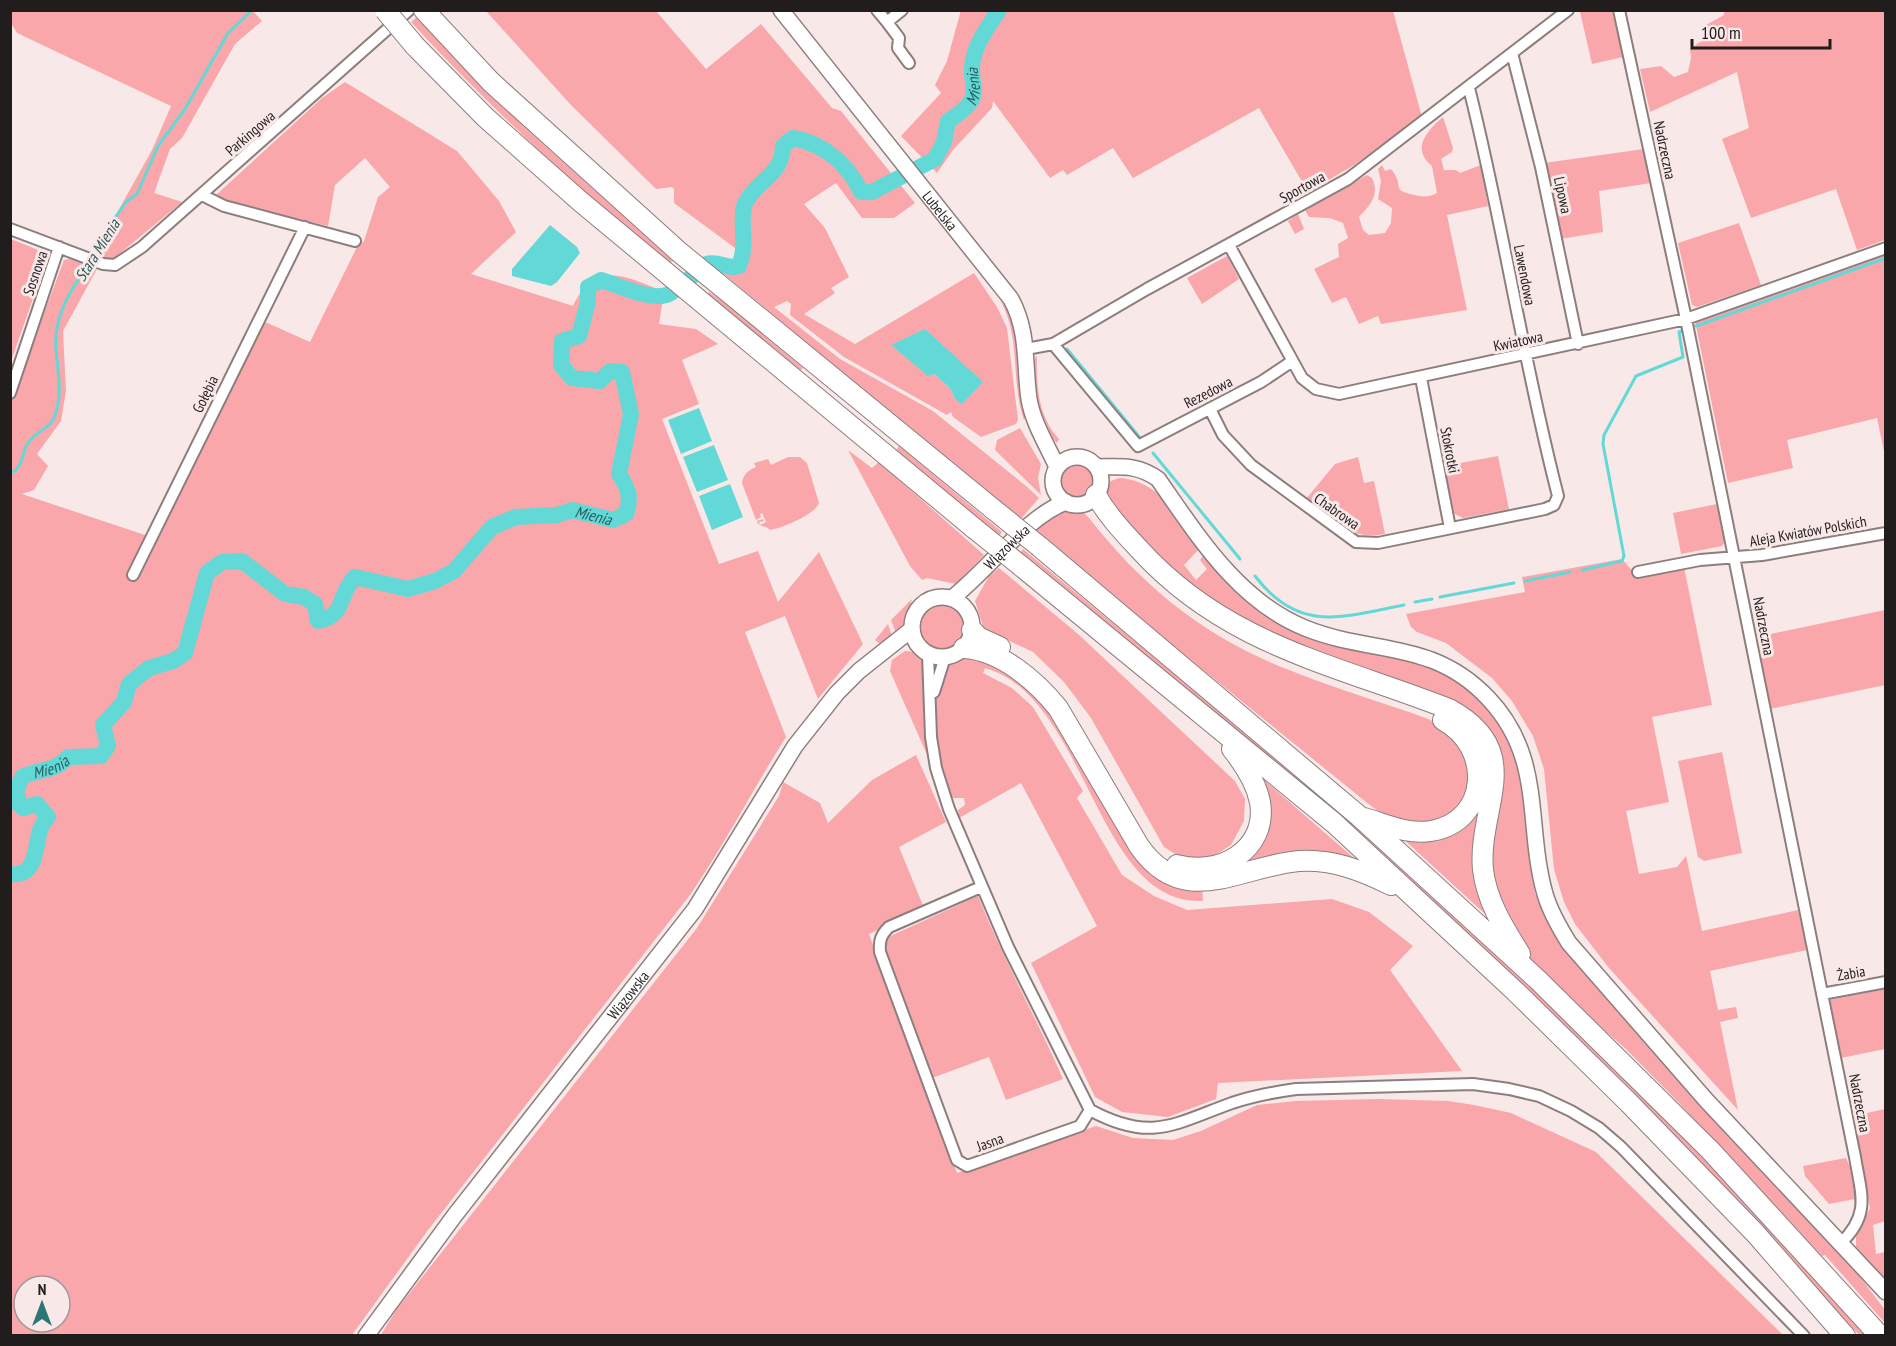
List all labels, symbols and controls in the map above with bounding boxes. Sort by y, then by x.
scale bar [1692,12,1830,50]
text: 100 m [1701,21,1741,44]
water label: Mienia [961,66,984,108]
street label: Parkingowa [221,106,279,160]
street label: Nadrzeczna [1650,119,1680,181]
street label: Sportowa [1276,167,1328,207]
street label: Lipowa [1550,175,1576,215]
street label: Lubelska [919,187,962,234]
water label: Stara Mienia [70,214,125,285]
street label: Lawendowa [1510,243,1540,307]
street label: Sosnowa [19,248,51,298]
street label: Kwiatowa [1492,327,1544,355]
street label: Gołębia [188,372,222,416]
street label: Rezedowa [1181,372,1235,412]
street label: Stokrotki [1436,425,1464,475]
street label: Chabrowa [1311,489,1363,533]
water label: Mienia [573,501,615,530]
street label: Aleja Kwiatów Polskich [1748,511,1868,551]
street label: Wiązowska [979,520,1033,573]
street label: Nadrzeczna [1749,595,1779,657]
water label: Mienia [31,750,74,782]
street label: Żabia [1836,961,1866,985]
street label: Wiązowska [603,967,653,1023]
street label: Nadrzeczna [1845,1072,1875,1134]
street label: Jasna [973,1128,1006,1156]
north arrow [12,1274,72,1334]
text: N [38,1279,46,1299]

